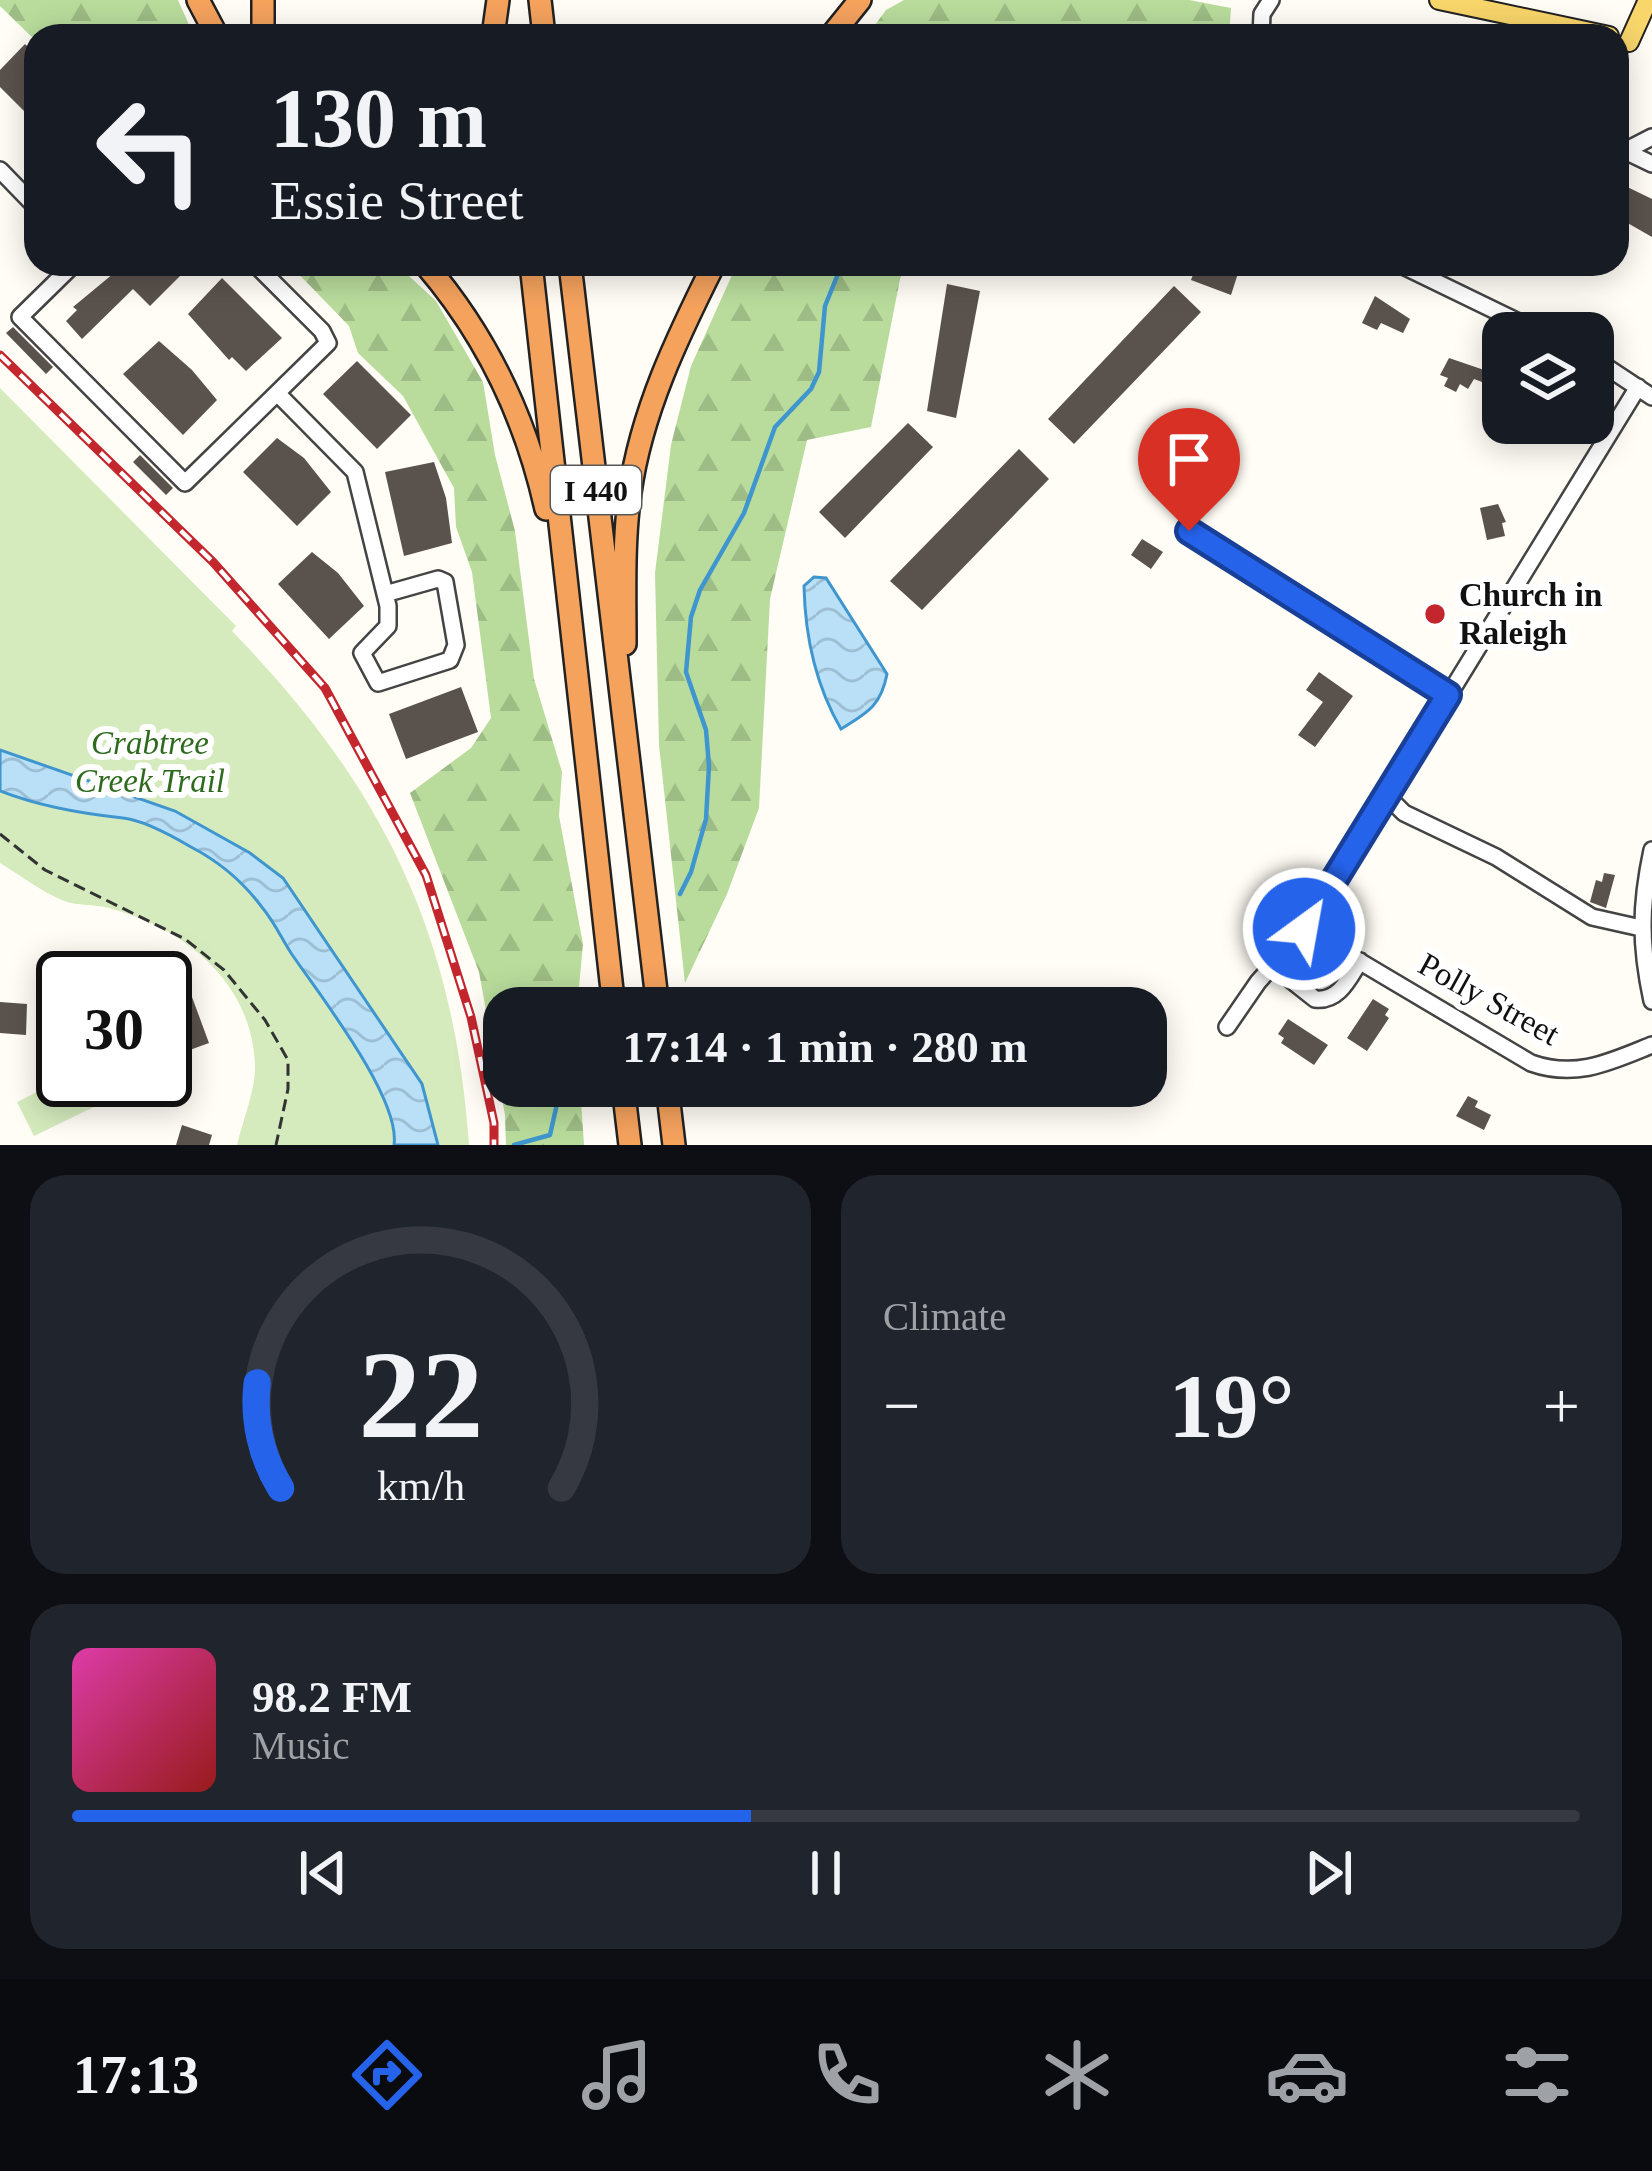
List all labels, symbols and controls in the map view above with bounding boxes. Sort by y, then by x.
icon: left [72,72,228,228]
text: 130 m [270,72,487,165]
text: Essie Street [270,171,523,231]
map controls [1482,312,1614,444]
button: layers [1482,312,1614,444]
pin [1138,408,1240,531]
icon: arrive [1156,426,1222,492]
road number: I 440 [551,466,641,514]
place label: Church in Raleigh [1459,577,1602,651]
marker: Church in Raleigh [1422,601,1448,627]
park label: Crabtree Creek Trail [75,725,225,799]
position arrow [1241,866,1367,992]
street label: Polly Street [1413,946,1565,1052]
speed limit sign: 30 [36,951,192,1107]
text: 17:14 · 1 min · 280 m [623,1022,1028,1072]
text: Climate [883,1295,1006,1338]
text: 22 [358,1326,483,1464]
text: 19° [1169,1357,1295,1456]
text: − [883,1369,920,1442]
text: + [1543,1369,1580,1442]
text: km/h [376,1461,465,1508]
text: 98.2 FM [252,1672,412,1722]
text: Music [252,1724,350,1767]
icon: previous [290,1840,356,1906]
icon: pause [793,1840,859,1906]
icon: next [1296,1840,1362,1906]
icon: directions [345,2033,429,2117]
icon: music [575,2033,659,2117]
icon: phone [805,2033,889,2117]
icon: climate [1035,2033,1119,2117]
icon: car [1265,2033,1349,2117]
icon: filters [1495,2033,1579,2117]
text: 17:13 [73,2045,199,2105]

